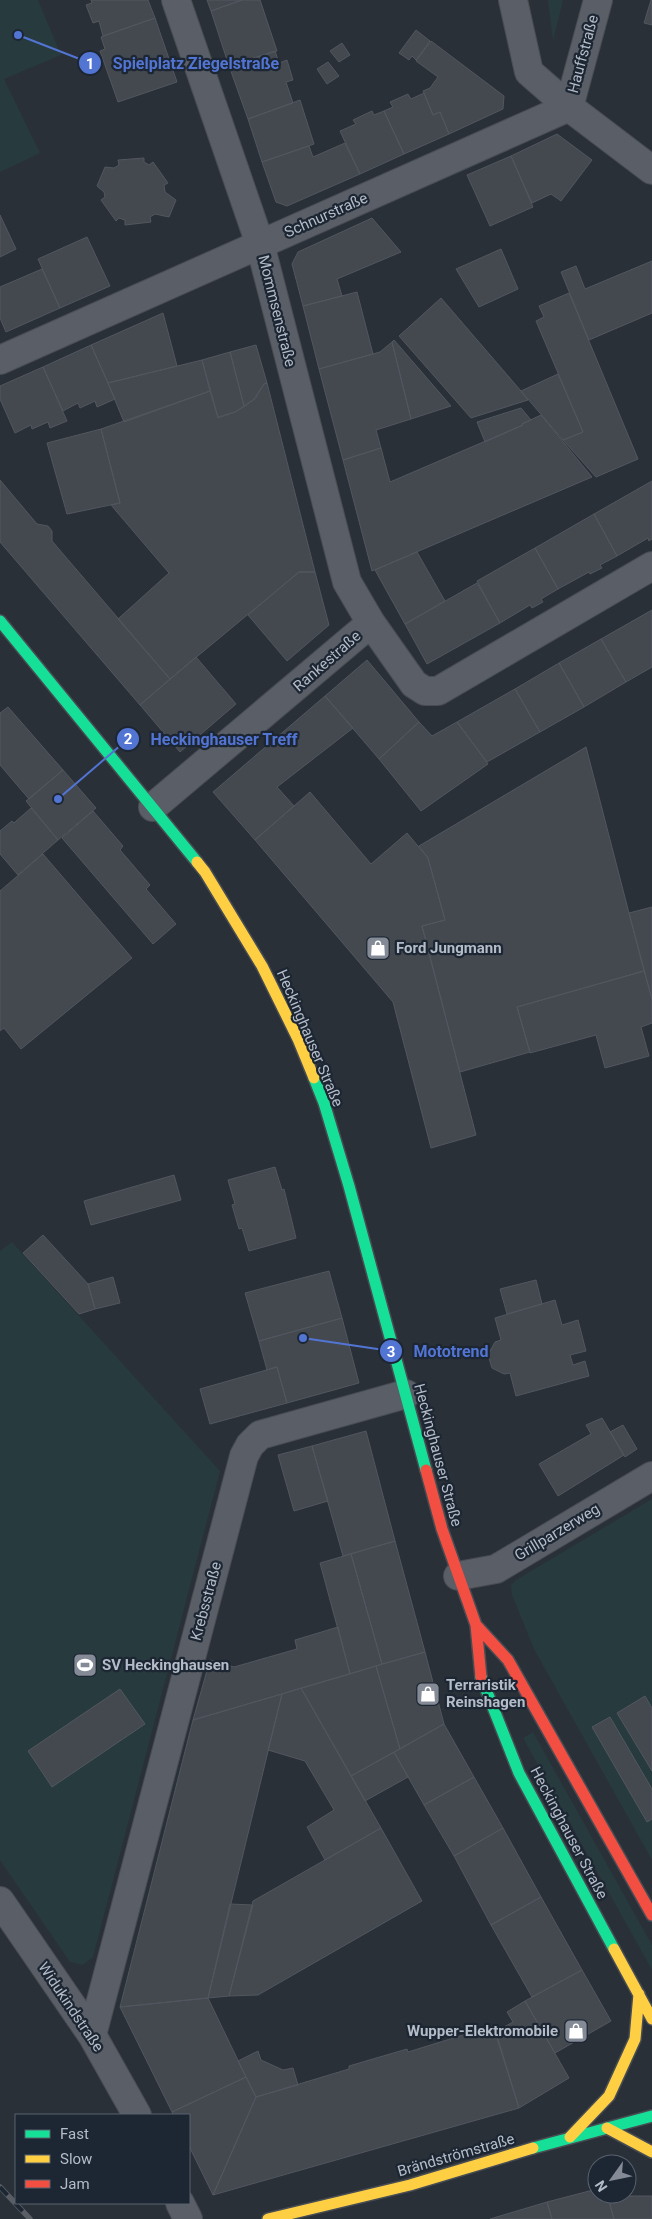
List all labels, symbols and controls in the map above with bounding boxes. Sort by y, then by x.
street label: Hauffstraße [564,13,602,95]
callout: Spielplatz Ziegelstraße [77,48,289,79]
text: Spielplatz Ziegelstraße [113,54,280,73]
text: 1 [86,55,94,73]
street label: Schnurstraße [282,189,370,241]
street label: Mommsenstraße [254,253,300,369]
street label: Rankestraße [290,627,364,695]
callout: Heckinghauser Treff [115,724,308,755]
text: 2 [124,730,133,748]
text: Heckinghauser Treff [150,730,298,749]
shop icon: Ford Jungmann [365,935,391,961]
place label: Ford Jungmann [396,939,502,957]
street label: Heckinghauser Straße [273,967,347,1109]
callout: Mototrend [378,1336,498,1367]
text: Mototrend [413,1342,489,1361]
text: 3 [387,1343,395,1361]
street label: Heckinghauser Straße [410,1382,466,1529]
street label: Grillparzerweg [511,1500,603,1564]
street label: Krebsstraße [187,1560,225,1642]
sports icon: SV Heckinghausen [72,1652,98,1678]
place label: SV Heckinghausen [102,1656,229,1674]
place label: Terraristik Reinshagen [446,1676,525,1711]
shop icon: Terraristik Reinshagen [415,1681,441,1707]
street label: Heckinghauser Straße [526,1764,612,1902]
street label: Widukindstraße [34,1959,108,2055]
shop icon: Wupper-Elektromobile [563,2018,589,2044]
place label: Wupper-Elektromobile [407,2022,558,2040]
legend [15,2114,190,2204]
text: Fast [60,2125,89,2143]
street label: Brändströmstraße [395,2130,517,2180]
text: Slow [60,2150,92,2168]
north arrow [587,2154,637,2204]
text: Jam [60,2175,90,2193]
text: N [592,2178,611,2195]

